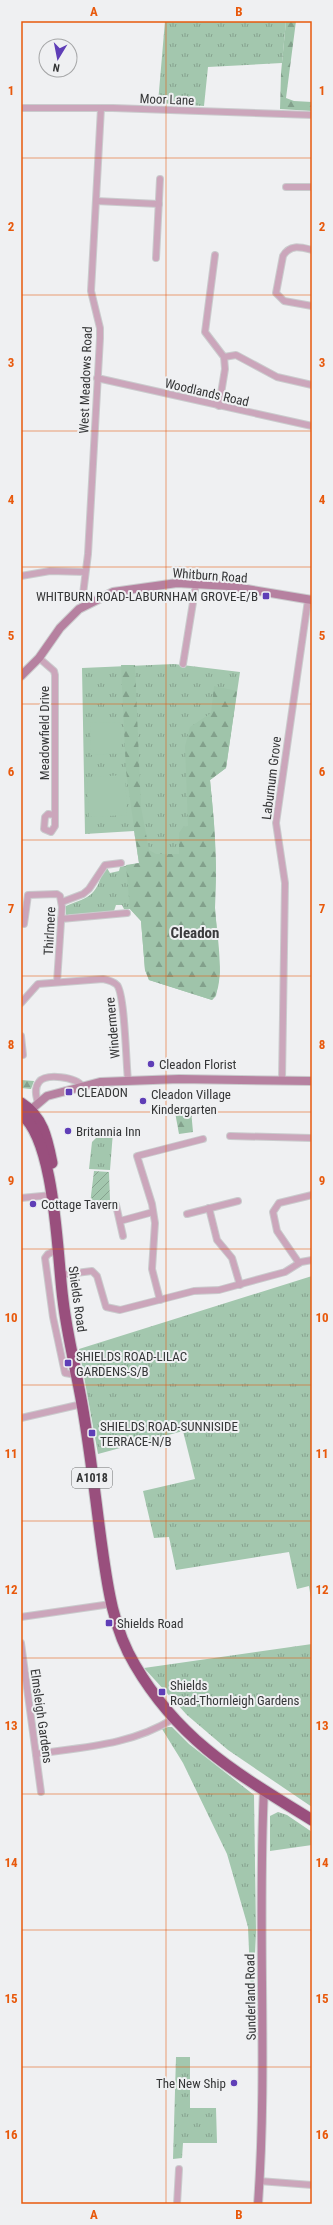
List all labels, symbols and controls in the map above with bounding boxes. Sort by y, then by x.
text: A [90,4,98,19]
text: B [235,4,243,19]
north arrow [38,38,78,78]
text: N [52,60,61,74]
text: 1 [8,83,14,98]
text: 1 [319,83,325,98]
street label: Moor Lane [139,91,195,108]
text: 2 [8,219,15,234]
text: 2 [319,219,326,234]
street label: West Meadows Road [76,326,95,434]
text: 3 [8,355,14,370]
text: 3 [319,355,325,370]
street label: Woodlands Road [163,375,251,409]
text: 4 [8,492,15,507]
text: 4 [319,492,326,507]
street label: Whitburn Road [172,565,248,586]
place label: WHITBURN ROAD-LABURNHAM GROVE-E/B [36,589,258,604]
marker: WHITBURN ROAD-LABURNHAM GROVE-E/B [261,591,271,601]
text: 5 [8,628,15,643]
text: 5 [319,628,326,643]
street label: Meadowfield Drive [37,686,52,780]
street label: Laburnum Grove [259,735,284,821]
text: 6 [8,764,15,779]
text: 6 [319,764,326,779]
text: 7 [8,901,15,916]
text: 7 [319,901,326,916]
street label: Thirlmere [41,906,58,956]
district label: Cleadon [171,924,219,942]
street label: Windermere [102,997,123,1059]
text: 8 [8,1037,14,1052]
text: 8 [319,1037,325,1052]
place label: Cleadon Florist [159,1057,237,1072]
marker: Cleadon Florist [146,1059,156,1069]
place label: CLEADON [77,1085,128,1100]
marker: CLEADON [64,1087,74,1097]
place label: Cleadon Village Kindergarten [151,1087,231,1117]
marker: Cleadon Village Kindergarten [138,1096,148,1106]
place label: Britannia Inn [76,1124,141,1139]
marker: Britannia Inn [63,1126,73,1136]
text: 9 [8,1173,14,1188]
text: 9 [319,1173,325,1188]
place label: Cottage Tavern [41,1197,118,1212]
marker: Cottage Tavern [28,1199,38,1209]
street label: Shields Road [65,1265,90,1333]
text: 10 [4,1310,18,1325]
text: 10 [315,1310,329,1325]
place label: SHIELDS ROAD-LILAC GARDENS-S/B [76,1349,187,1379]
marker: SHIELDS ROAD-LILAC GARDENS-S/B [63,1358,73,1368]
place label: SHIELDS ROAD-SUNNISIDE TERRACE-N/B [100,1419,238,1449]
marker: SHIELDS ROAD-SUNNISIDE TERRACE-N/B [87,1428,97,1438]
text: 11 [4,1446,18,1461]
text: 11 [315,1446,329,1461]
road number: A1018 [72,1468,112,1488]
text: 12 [4,1582,18,1597]
text: 12 [315,1582,329,1597]
place label: Shields Road [117,1616,184,1631]
marker: Shields Road [104,1618,114,1628]
street label: Elmsleigh Gardens [27,1668,56,1764]
place label: Shields Road-Thornleigh Gardens [170,1678,299,1708]
marker: Shields Road-Thornleigh Gardens [157,1687,167,1697]
text: 13 [4,1718,18,1733]
text: 13 [315,1718,329,1733]
text: 14 [4,1855,18,1870]
text: 14 [315,1855,329,1870]
street label: Sunderland Road [242,1953,259,2041]
text: 15 [4,1991,18,2006]
text: 15 [315,1991,329,2006]
place label: The New Ship [156,2076,226,2091]
marker: The New Ship [229,2078,239,2088]
text: 16 [4,2127,18,2142]
text: 16 [315,2127,329,2142]
text: A [90,2207,98,2222]
text: B [235,2207,243,2222]

